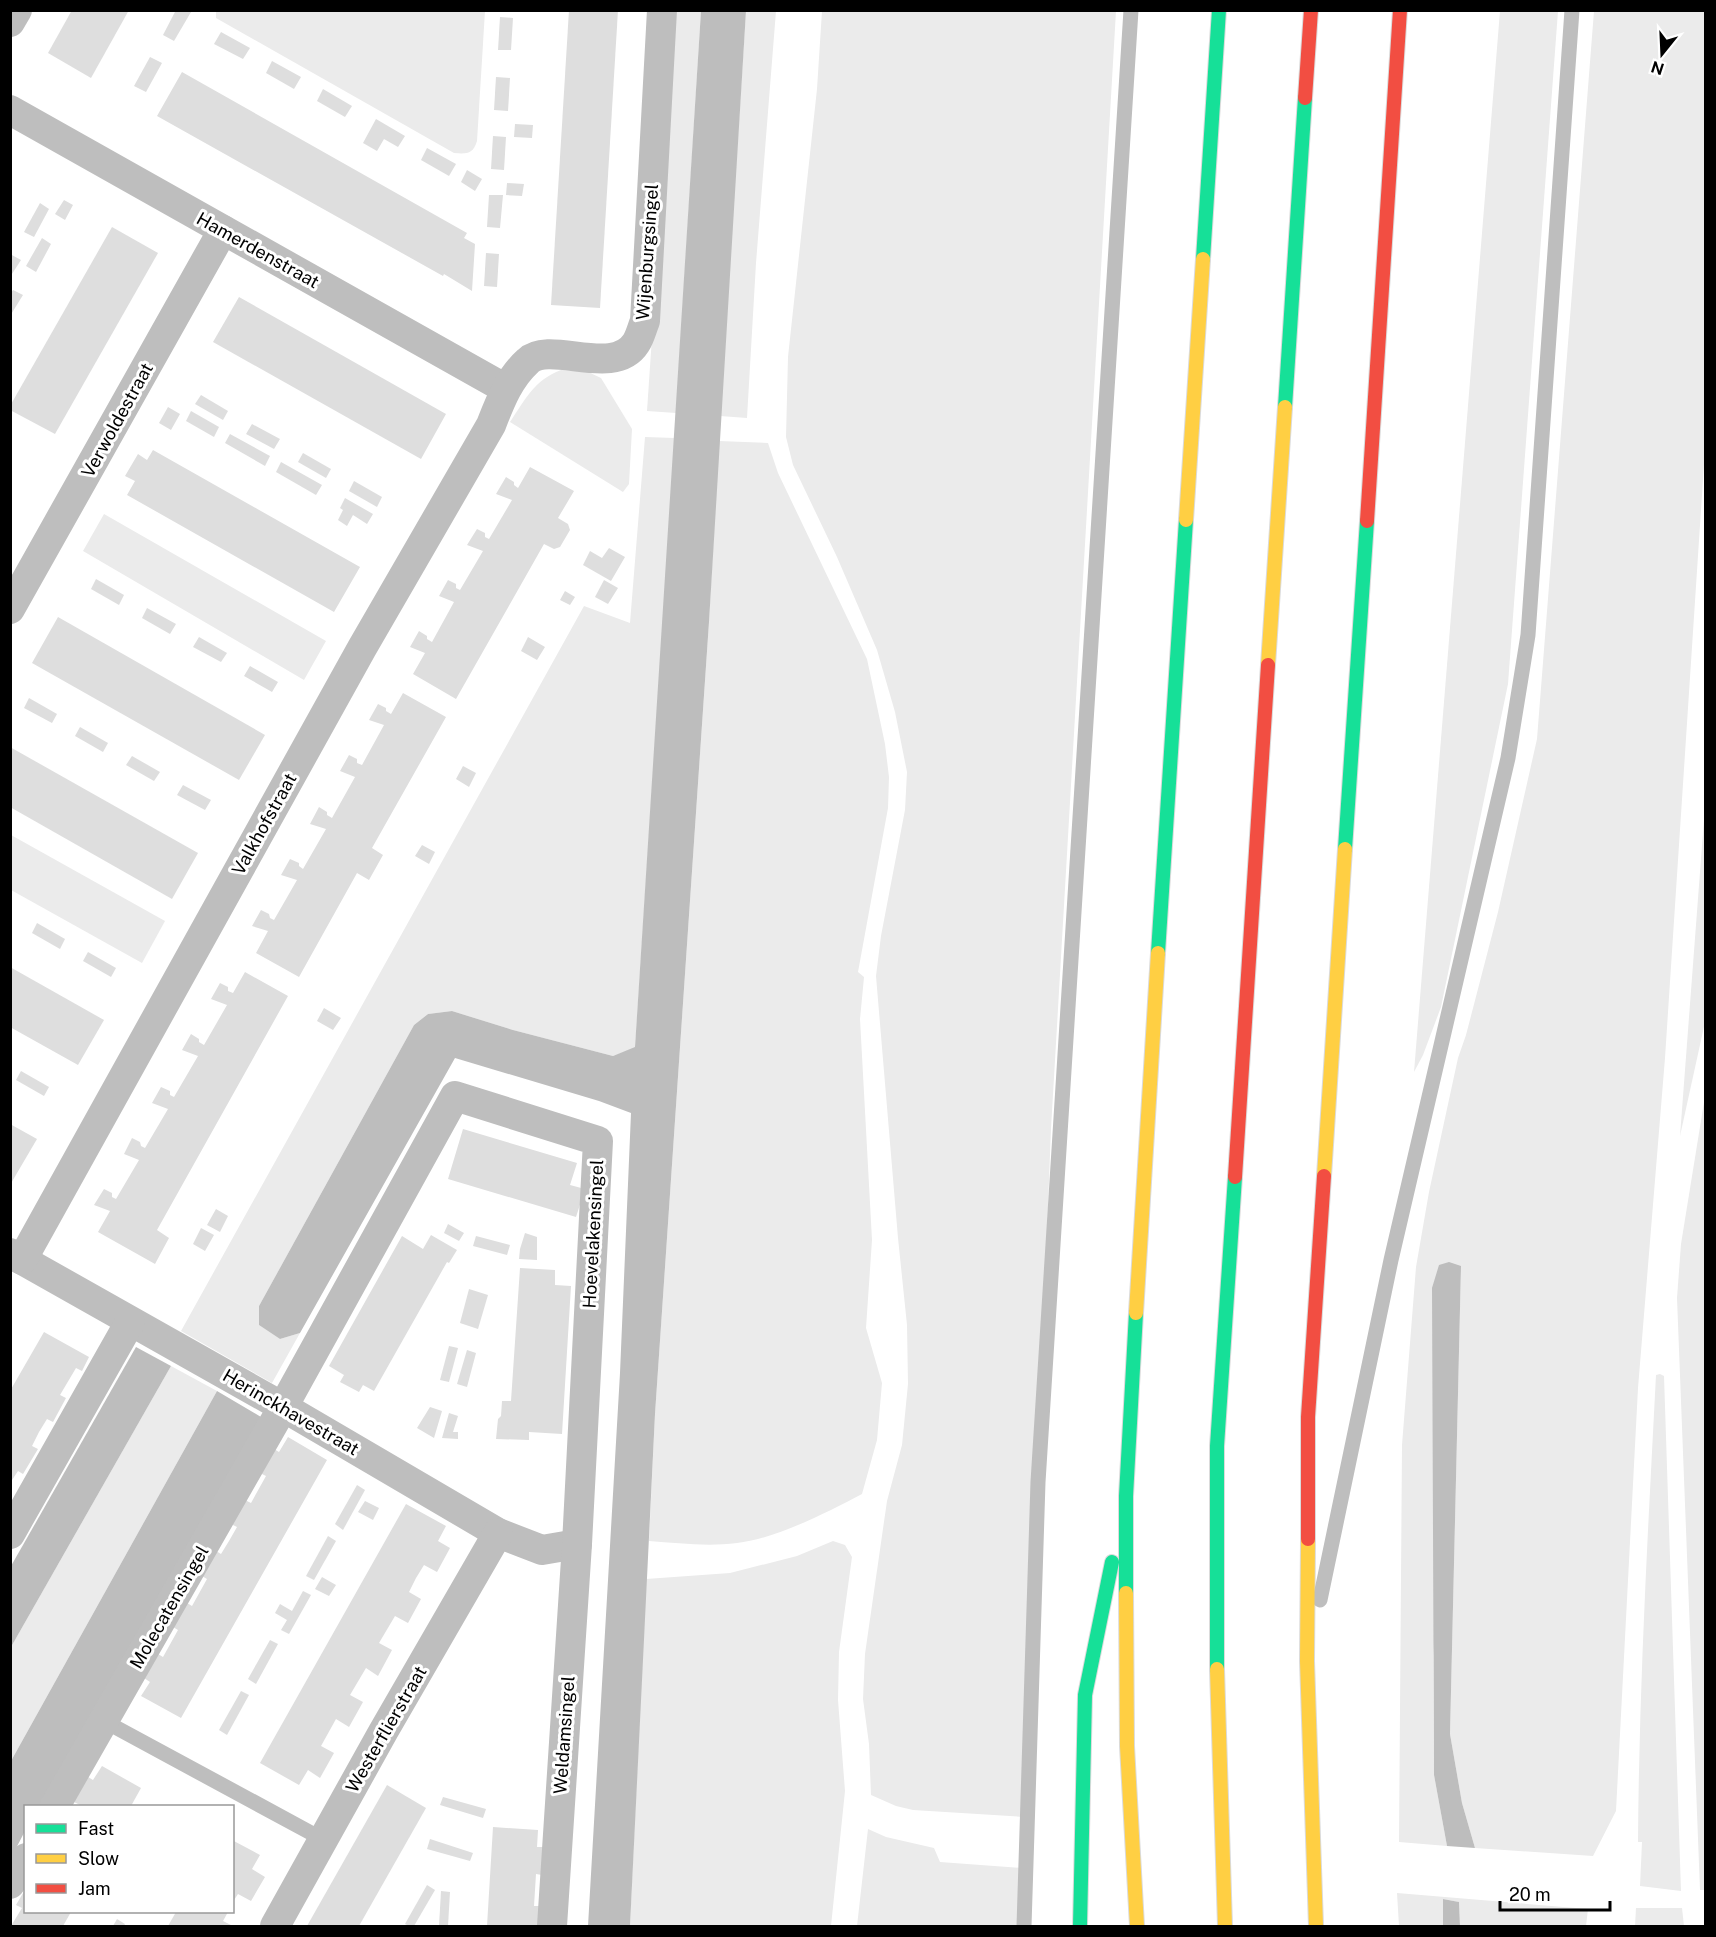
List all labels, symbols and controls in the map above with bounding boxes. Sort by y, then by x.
north arrow [1632,24,1692,84]
text: N [1649,57,1666,79]
street label: Wijenburgsingel [632,183,662,321]
street label: Hamerdenstraat [193,208,323,292]
street label: Verwoldestraat [77,359,157,481]
street label: Valkhofstraat [227,769,301,879]
street label: Hoevelakensingel [579,1159,607,1309]
street label: Herinckhavestraat [219,1364,363,1460]
street label: Molecatensingel [125,1542,213,1672]
street label: Westerflierstraat [341,1662,431,1796]
street label: Weldamsingel [549,1675,579,1795]
legend [24,1805,234,1913]
text: Fast [78,1818,114,1839]
text: Slow [78,1848,119,1869]
scale bar [1500,1874,1610,1912]
text: Jam [78,1878,111,1899]
text: 20 m [1509,1884,1551,1905]

